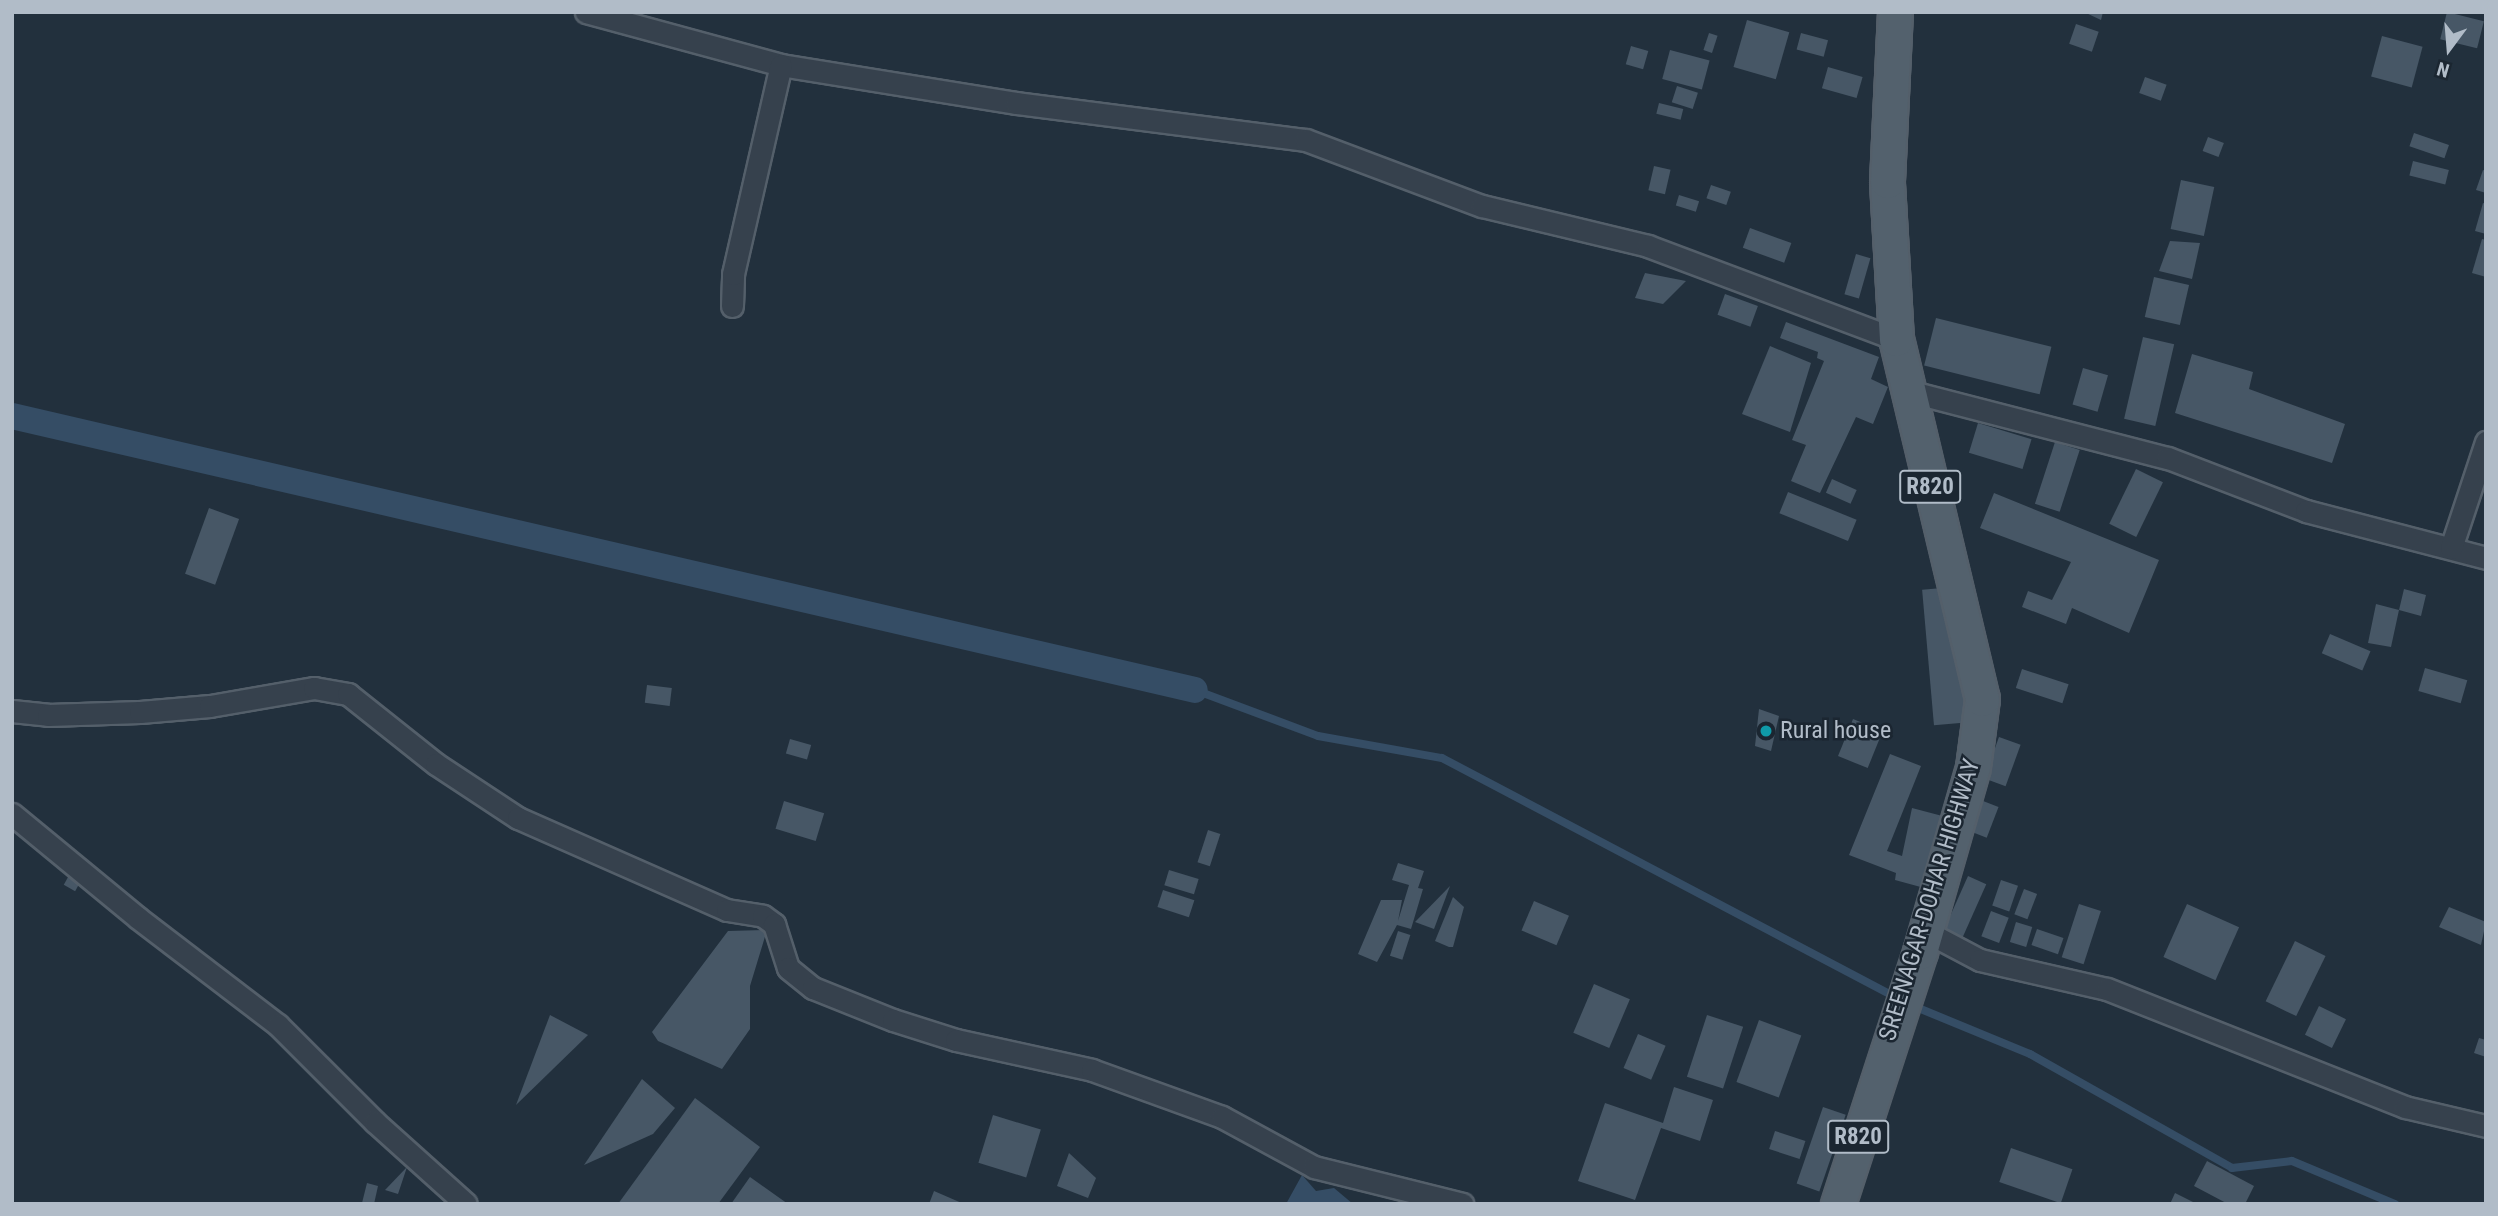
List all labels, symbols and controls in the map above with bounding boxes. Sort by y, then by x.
north arrow [2414,14,2484,84]
text: N [2434,57,2452,82]
road number: R820 [1898,467,1962,506]
place label: Rural house [1780,717,1891,745]
marker: Rural house [1758,723,1774,739]
street label: SREENAGAR-DOHAR HIGHWAY [1873,756,1987,1044]
road number: R820 [1826,1118,1890,1156]

